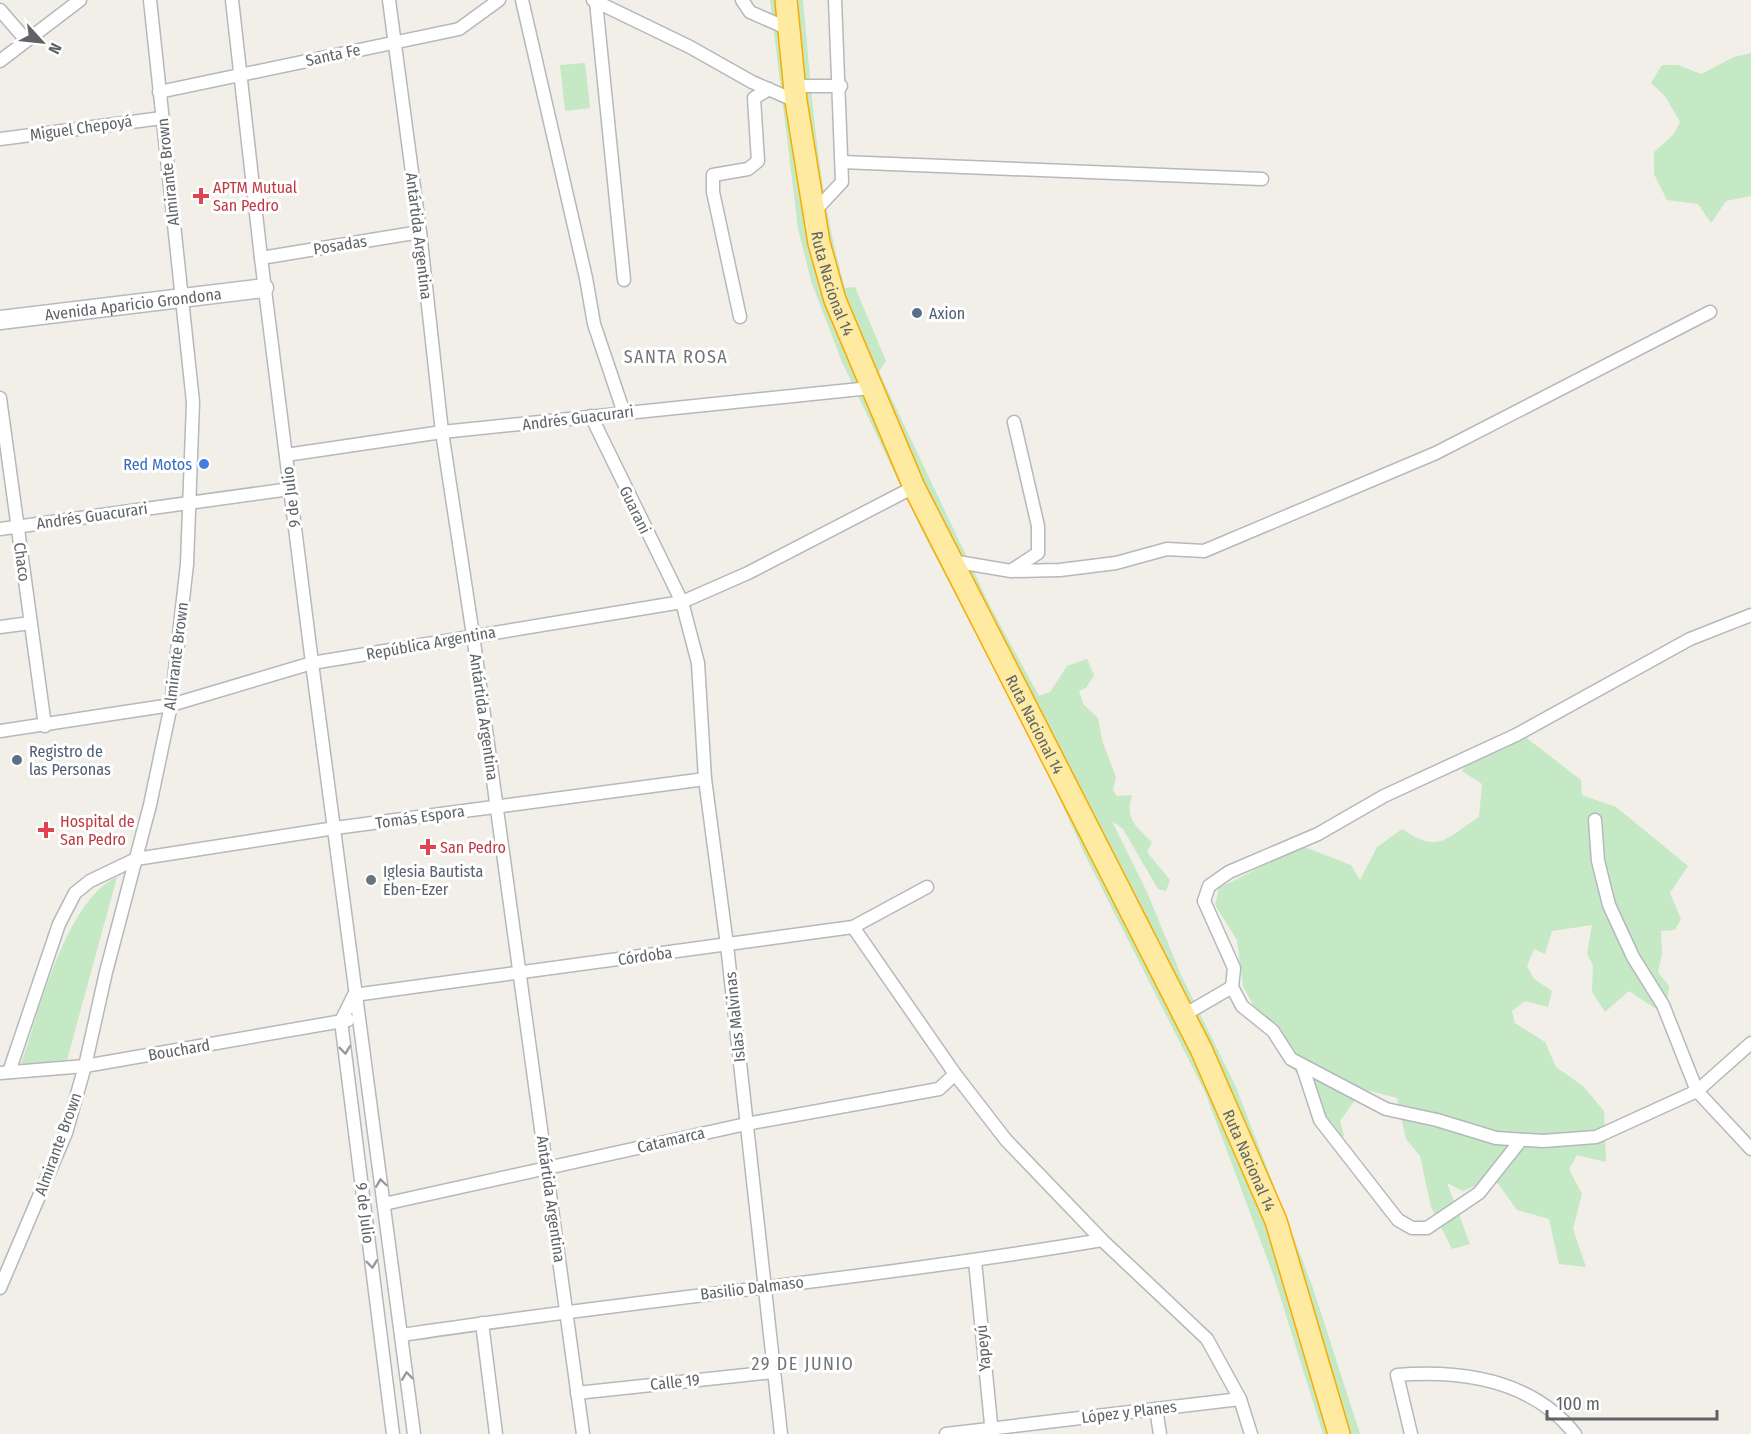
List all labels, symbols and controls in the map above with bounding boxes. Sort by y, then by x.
north arrow [12,12,72,72]
text: N [44,40,66,57]
street label: Santa Fe [304,40,362,70]
street label: Miguel Chepoyá [29,111,133,145]
street label: Almirante Brown [153,117,183,227]
street label: Antártida Argentina [402,171,436,301]
place label: APTM Mutual San Pedro [213,178,297,215]
marker: APTM Mutual San Pedro [194,189,208,203]
street label: Ruta Nacional 14 [808,230,859,339]
street label: Posadas [312,231,368,259]
street label: Avenida Aparicio Grondona [44,284,223,324]
place label: Axion [929,304,965,323]
marker: Axion [910,306,924,320]
district label: SANTA ROSA [624,346,728,368]
street label: Andrés Guacurari [521,402,635,434]
place label: Red Motos [123,455,192,474]
marker: Red Motos [197,457,211,471]
street label: 9 de Julio [278,465,304,529]
street label: Guarani [615,483,655,537]
street label: Andrés Guacurari [35,499,149,533]
street label: Chaco [10,541,34,583]
street label: Almirante Brown [160,601,192,711]
street label: República Argentina [365,622,497,664]
street label: Antártida Argentina [466,652,502,782]
street label: Ruta Nacional 14 [1002,672,1069,777]
place label: Registro de las Personas [29,742,111,779]
marker: Registro de las Personas [10,753,24,767]
street label: Tomás Espora [374,801,466,833]
place label: Hospital de San Pedro [60,812,135,849]
marker: Hospital de San Pedro [37,821,55,839]
place label: San Pedro [440,838,506,857]
marker: San Pedro [421,840,435,854]
place label: Iglesia Bautista Eben-Ezer [383,862,483,899]
marker: Iglesia Bautista Eben-Ezer [364,873,378,887]
street label: Córdoba [617,943,673,969]
street label: Islas Malvinas [721,971,749,1063]
street label: Bouchard [147,1035,211,1065]
one-way arrow [338,1046,351,1055]
street label: Almirante Brown [31,1090,85,1198]
street label: Ruta Nacional 14 [1219,1107,1280,1214]
street label: Catamarca [635,1123,707,1157]
street label: Antártida Argentina [533,1134,569,1264]
one-way arrow [375,1178,387,1187]
street label: 9 de Julio [352,1181,378,1245]
one-way arrow [365,1260,377,1269]
street label: Basilio Dalmaso [699,1272,805,1304]
street label: Yapeyú [972,1324,994,1372]
district label: 29 DE JUNIO [752,1353,854,1375]
street label: Calle 19 [649,1370,701,1394]
one-way arrow [401,1371,414,1380]
scale bar [1547,1383,1716,1421]
text: 100 m [1556,1393,1600,1415]
street label: López y Planes [1080,1397,1178,1427]

